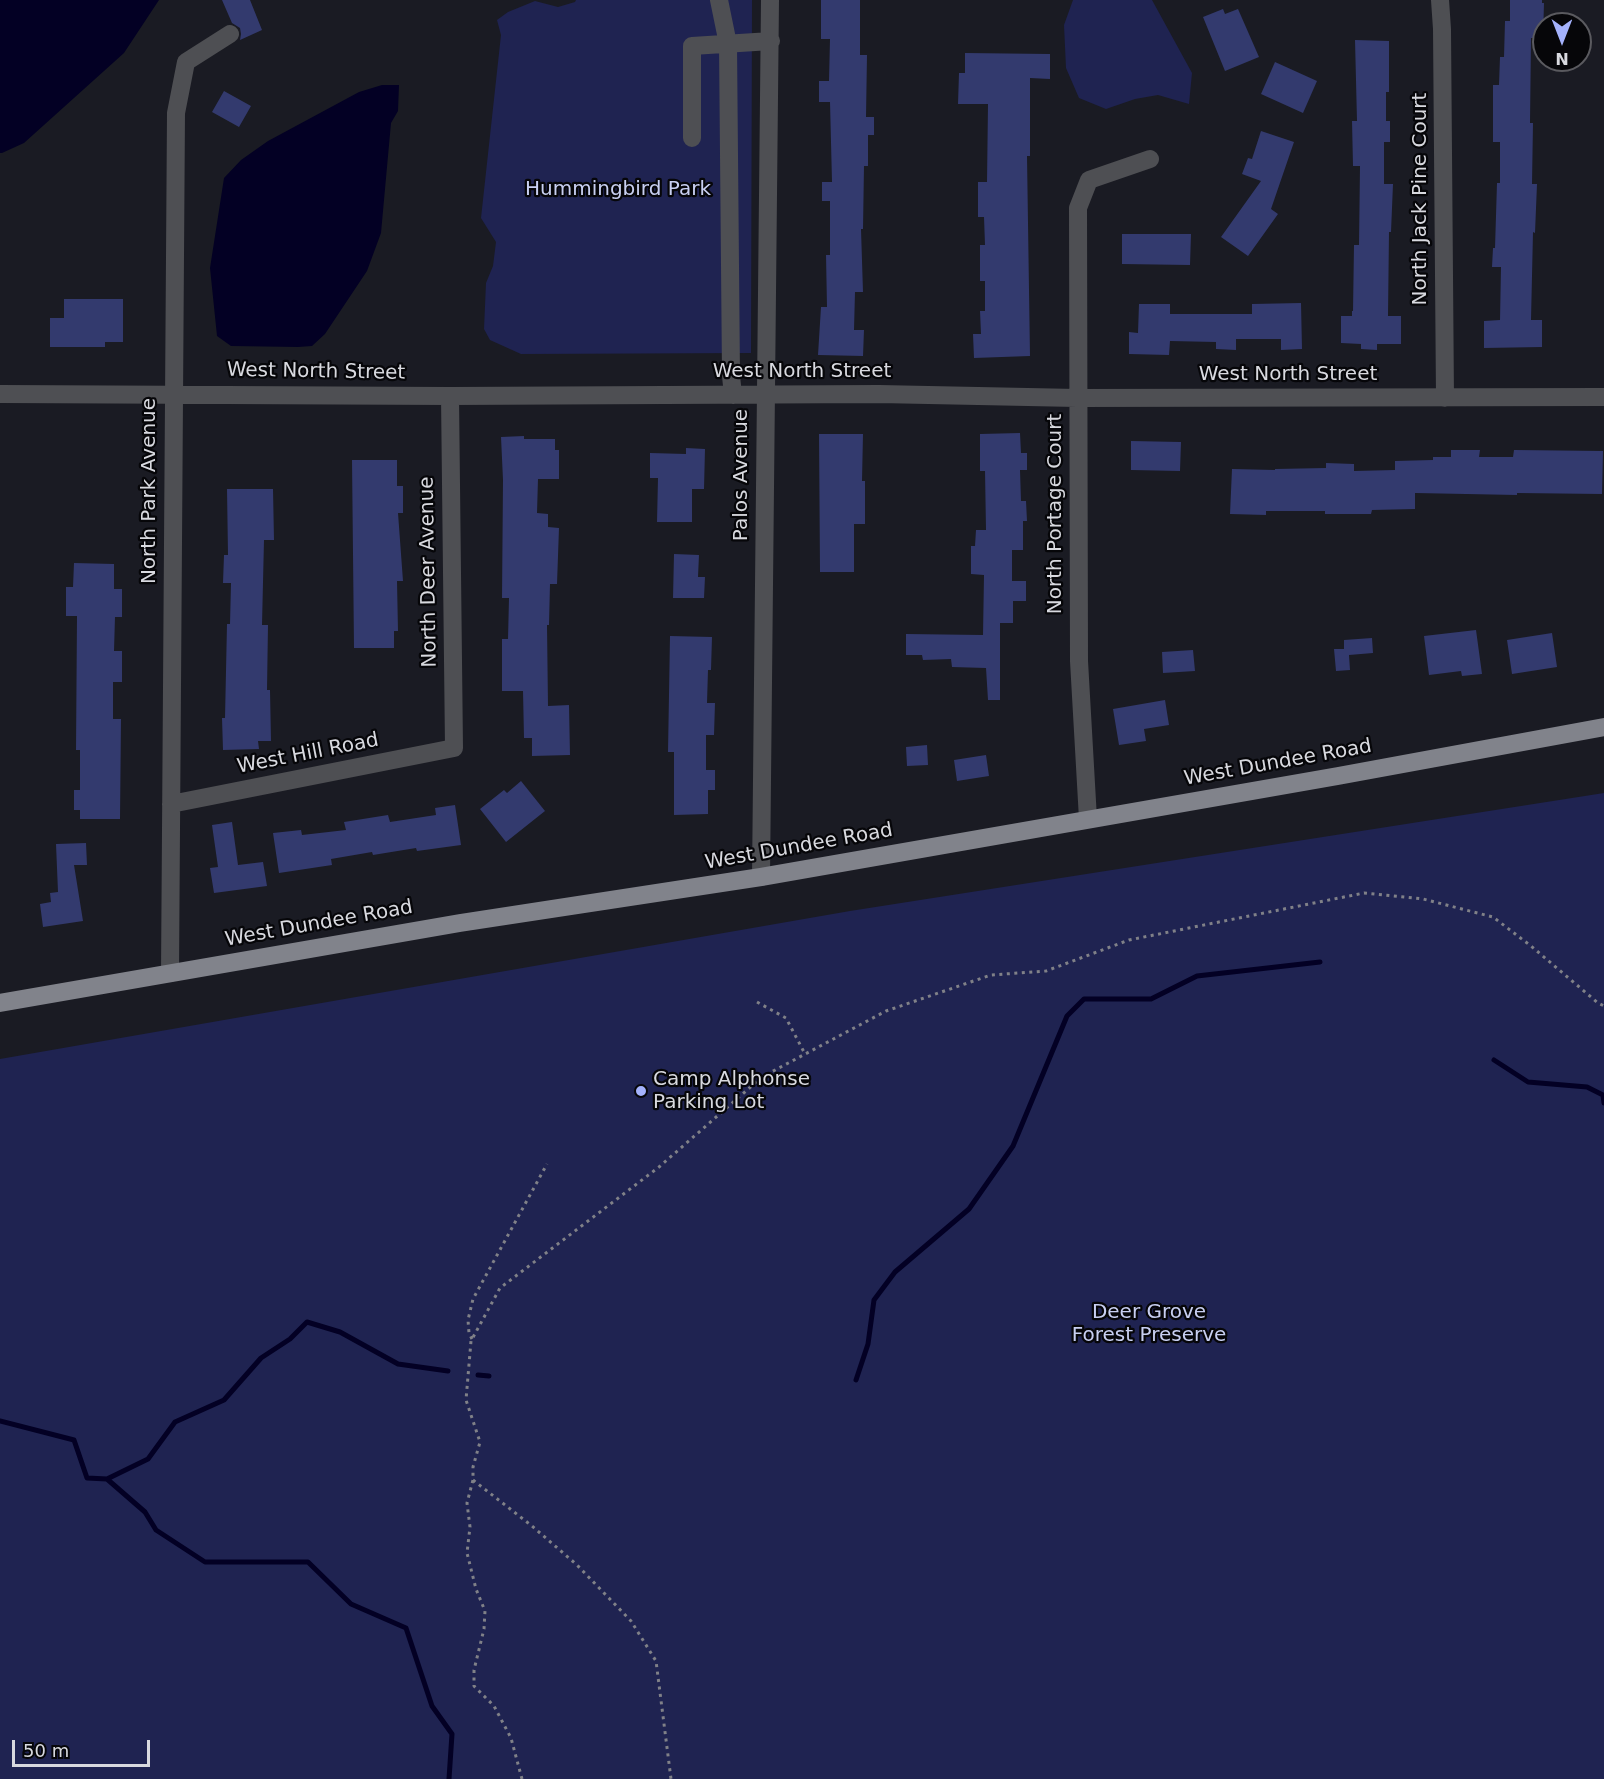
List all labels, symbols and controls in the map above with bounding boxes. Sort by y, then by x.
north arrow [1532,12,1592,72]
text: N [1555,49,1569,68]
street label: North Jack Pine Court [1409,93,1433,305]
park label: Hummingbird Park [525,178,711,202]
street label: West North Street [227,358,405,386]
street label: West North Street [713,360,891,384]
street label: West North Street [1199,363,1377,387]
street label: North Park Avenue [138,398,162,584]
street label: Palos Avenue [730,409,754,541]
street label: North Portage Court [1044,414,1068,614]
street label: North Deer Avenue [415,476,443,668]
street label: West Hill Road [235,729,381,779]
street label: West Dundee Road [1182,735,1374,791]
street label: West Dundee Road [703,819,895,875]
street label: West Dundee Road [223,896,415,952]
place label: Camp Alphonse Parking Lot [653,1068,810,1115]
marker: Camp Alphonse Parking Lot [634,1084,648,1098]
park label: Deer Grove Forest Preserve [1072,1301,1226,1348]
scale bar [15,1728,153,1766]
text: 50 m [23,1740,69,1761]

